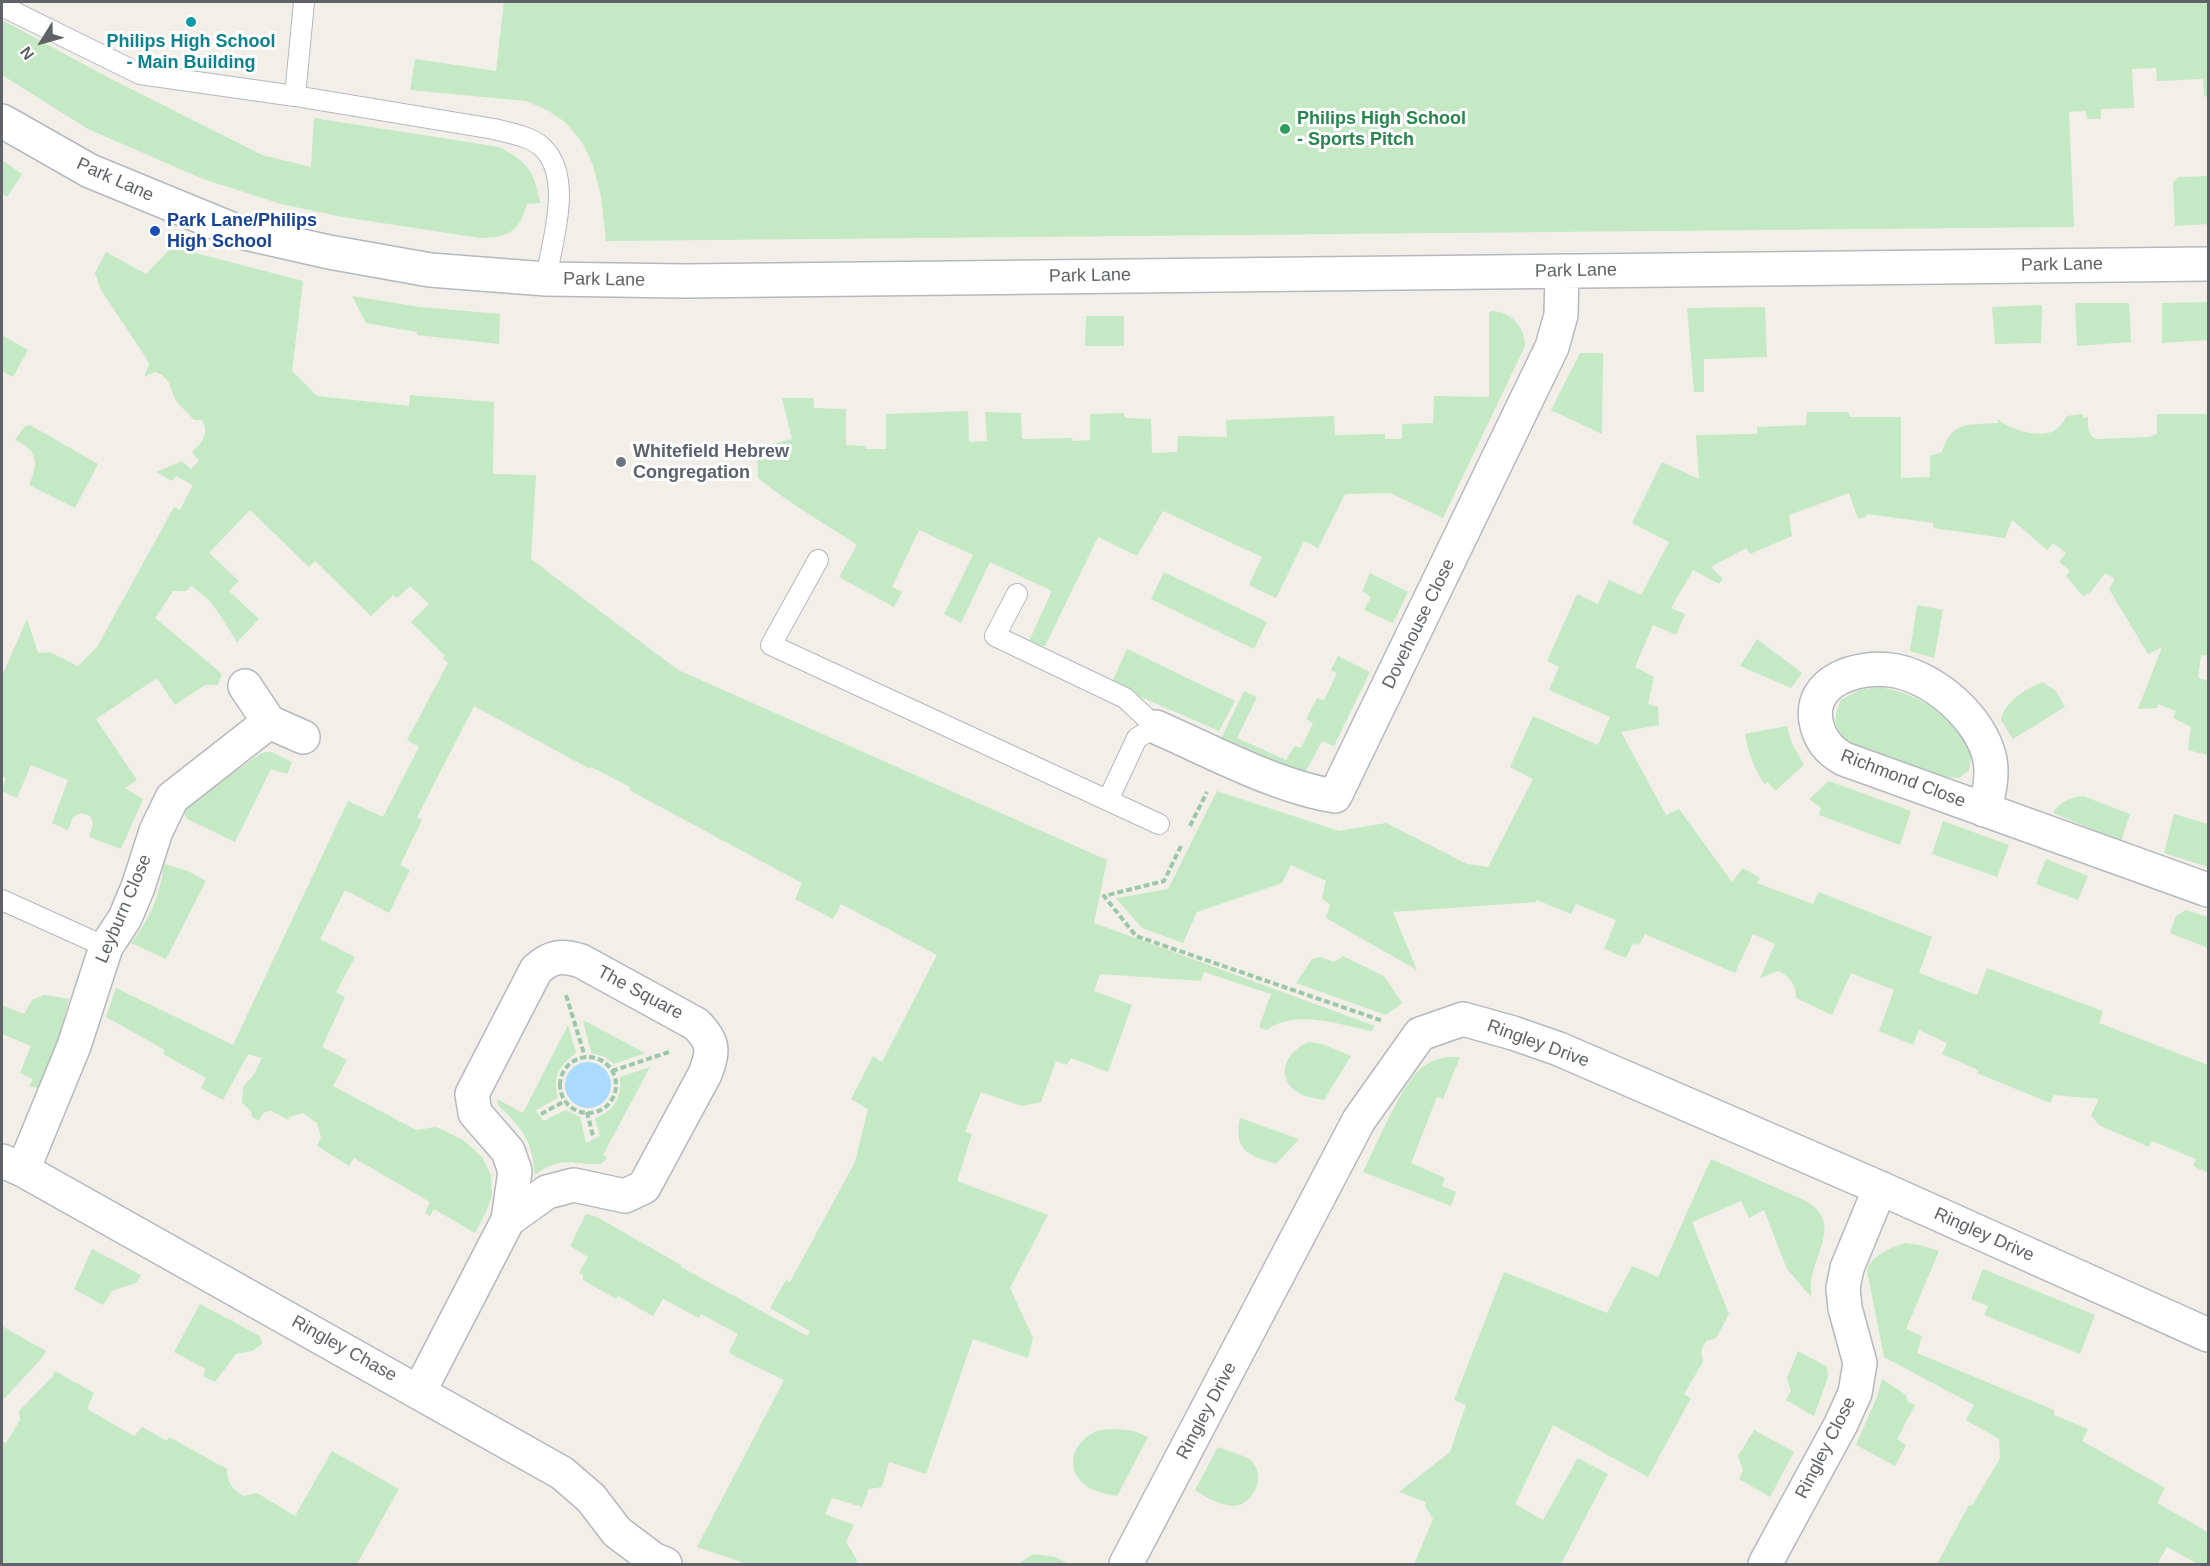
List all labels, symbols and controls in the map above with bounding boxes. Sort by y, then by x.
north arrow [12,12,72,72]
marker: Philips High School - Main Building [184,15,198,29]
place label: Philips High School - Main Building [106,31,276,74]
text: N [17,43,37,63]
place label: Philips High School - Sports Pitch [1297,108,1466,150]
marker: Philips High School - Sports Pitch [1278,122,1292,136]
street label: Park Lane [73,153,157,207]
place label: Park Lane/Philips High School [167,210,317,252]
marker: Park Lane/Philips High School [148,224,162,238]
street label: Park Lane [2021,253,2103,277]
street label: Park Lane [1535,259,1617,283]
street label: Park Lane [1049,264,1131,288]
street label: Park Lane [563,268,645,292]
place label: Whitefield Hebrew Congregation [633,441,789,484]
marker: Whitefield Hebrew Congregation [614,455,628,469]
street label: Dovehouse Close [1378,555,1460,693]
street label: Richmond Close [1837,745,1969,813]
street label: Leyburn Close [91,851,157,967]
street label: The Square [593,961,687,1025]
street label: Ringley Drive [1484,1016,1592,1072]
street label: Ringley Drive [1931,1203,2037,1267]
street label: Ringley Chase [288,1311,400,1387]
street label: Ringley Drive [1172,1359,1242,1463]
street label: Ringley Close [1791,1394,1861,1502]

